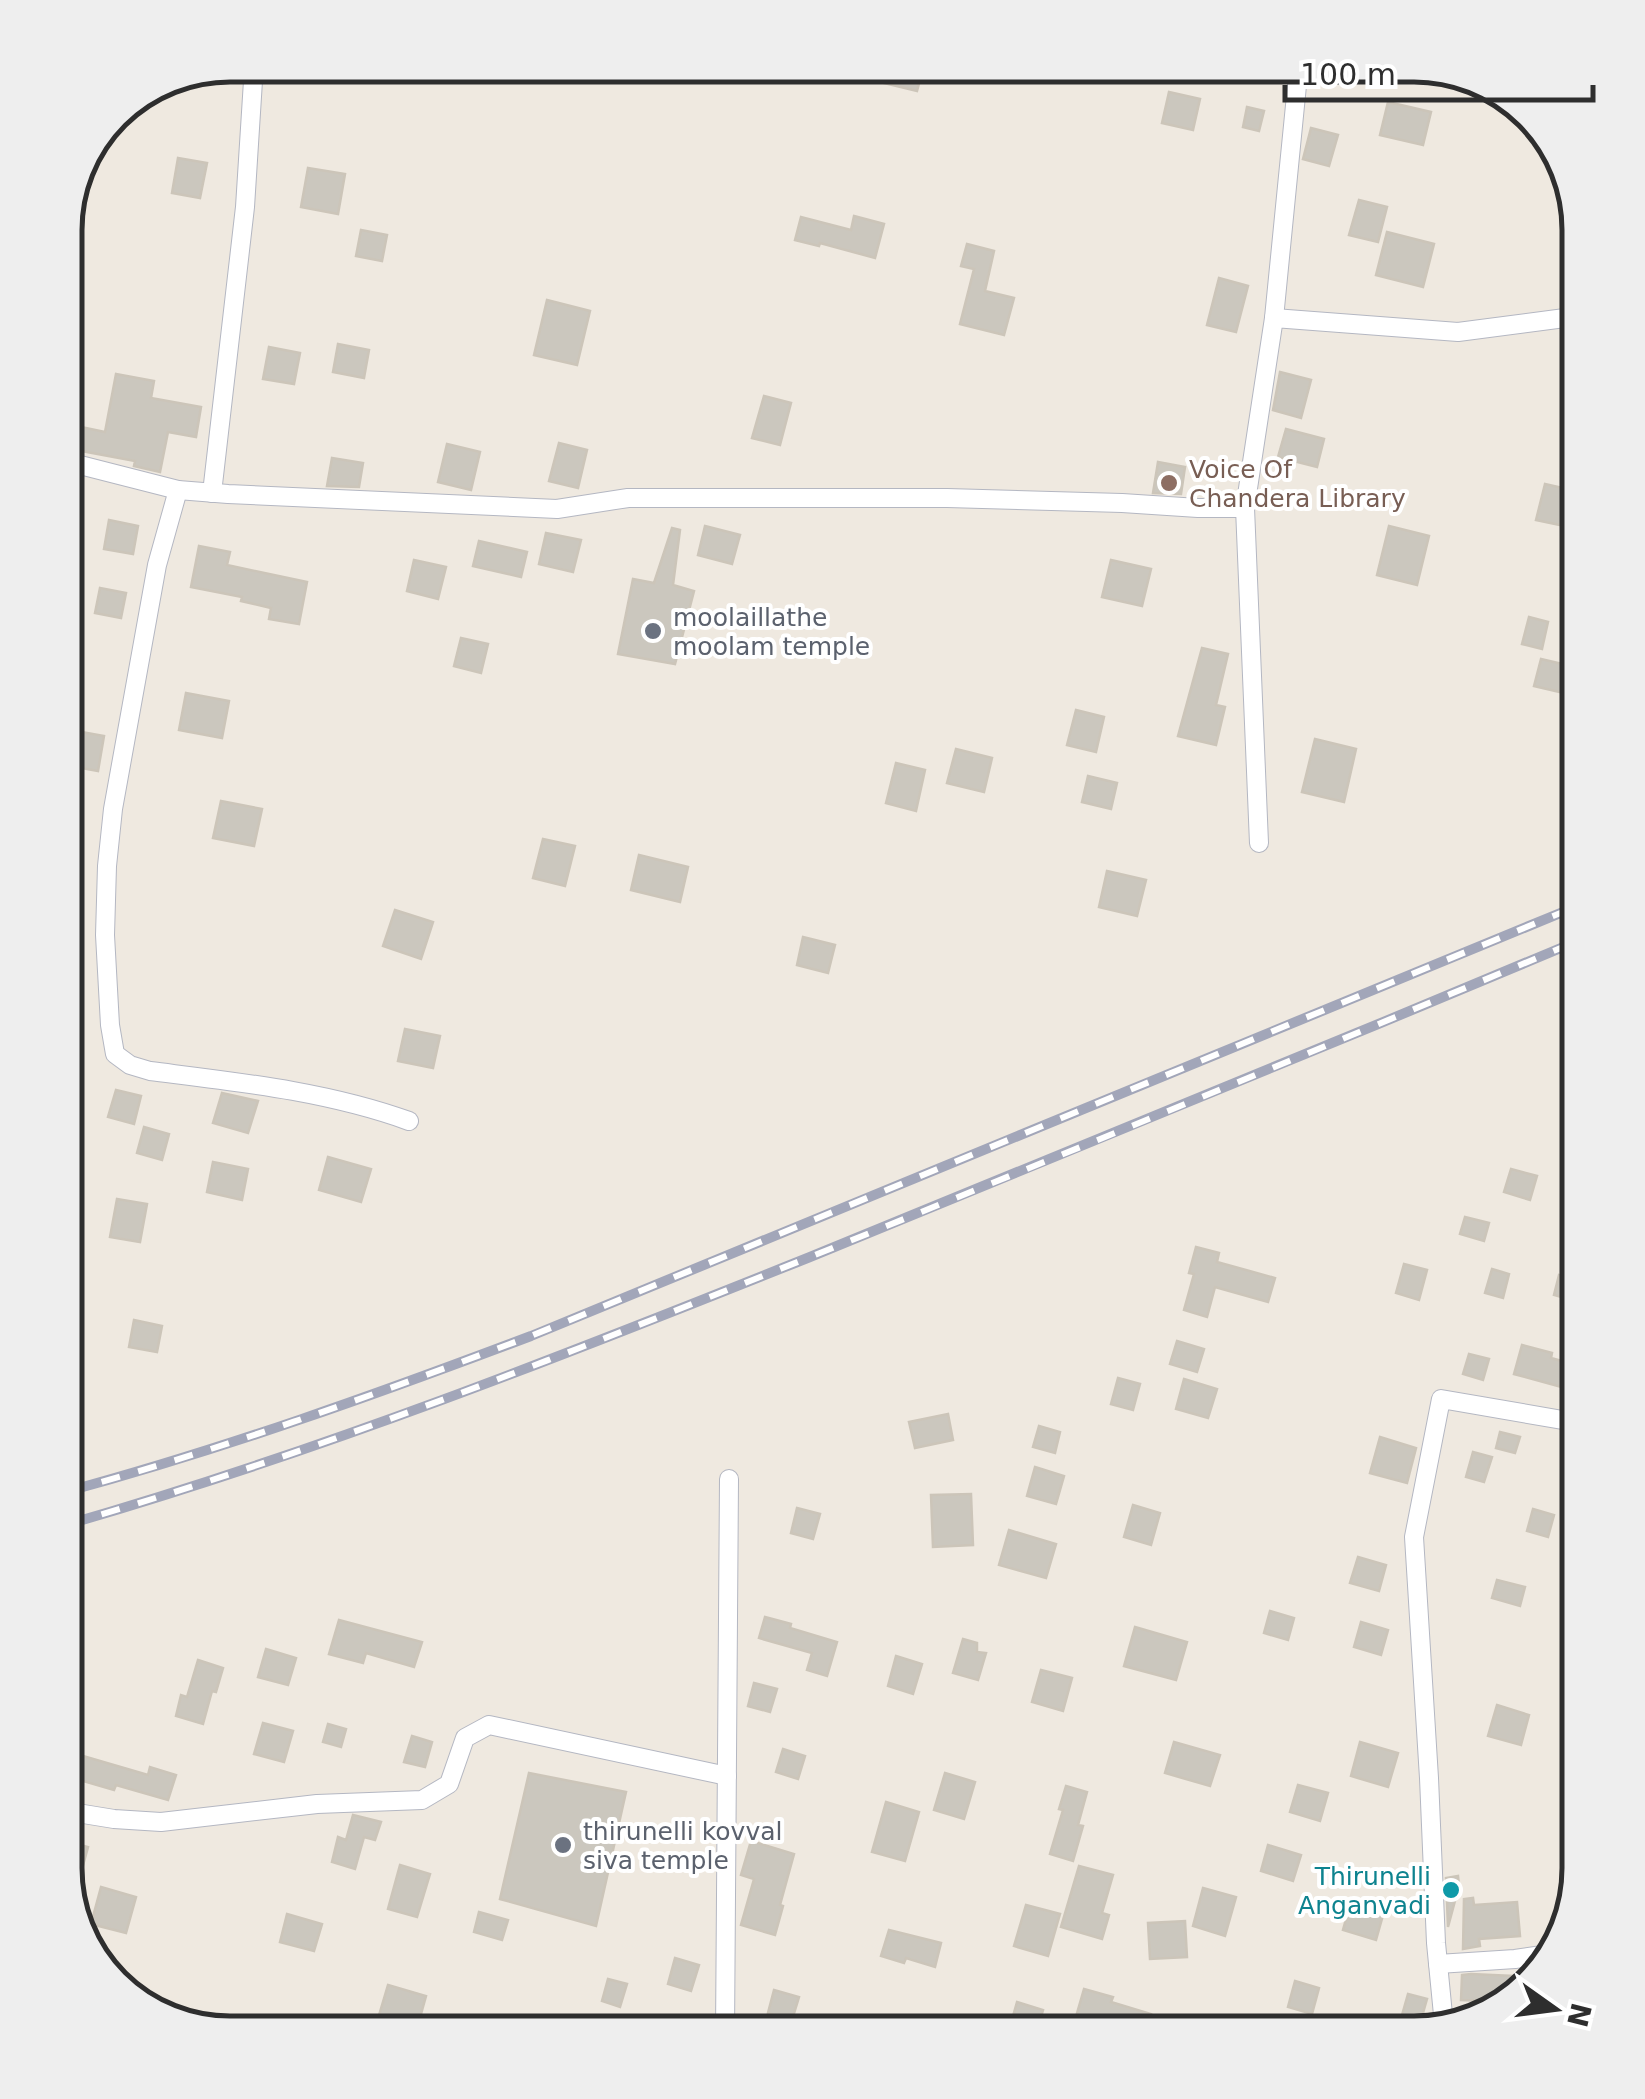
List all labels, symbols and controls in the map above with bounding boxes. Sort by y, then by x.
scale bar [1285,40,1592,102]
text: 100 m [1300,57,1396,92]
place label: Voice Of Chandera Library [1189,455,1406,513]
marker: Voice Of Chandera Library [1158,472,1180,494]
place label: moolaillathe moolam temple [673,603,870,661]
marker: moolaillathe moolam temple [642,620,664,642]
place label: thirunelli kovval siva temple [583,1817,782,1875]
marker: thirunelli kovval siva temple [552,1834,574,1856]
place label: Thirunelli Anganvadi [1298,1862,1431,1920]
marker: Thirunelli Anganvadi [1440,1879,1462,1901]
north arrow [1505,1959,1605,2059]
text: N [1560,2000,1598,2030]

